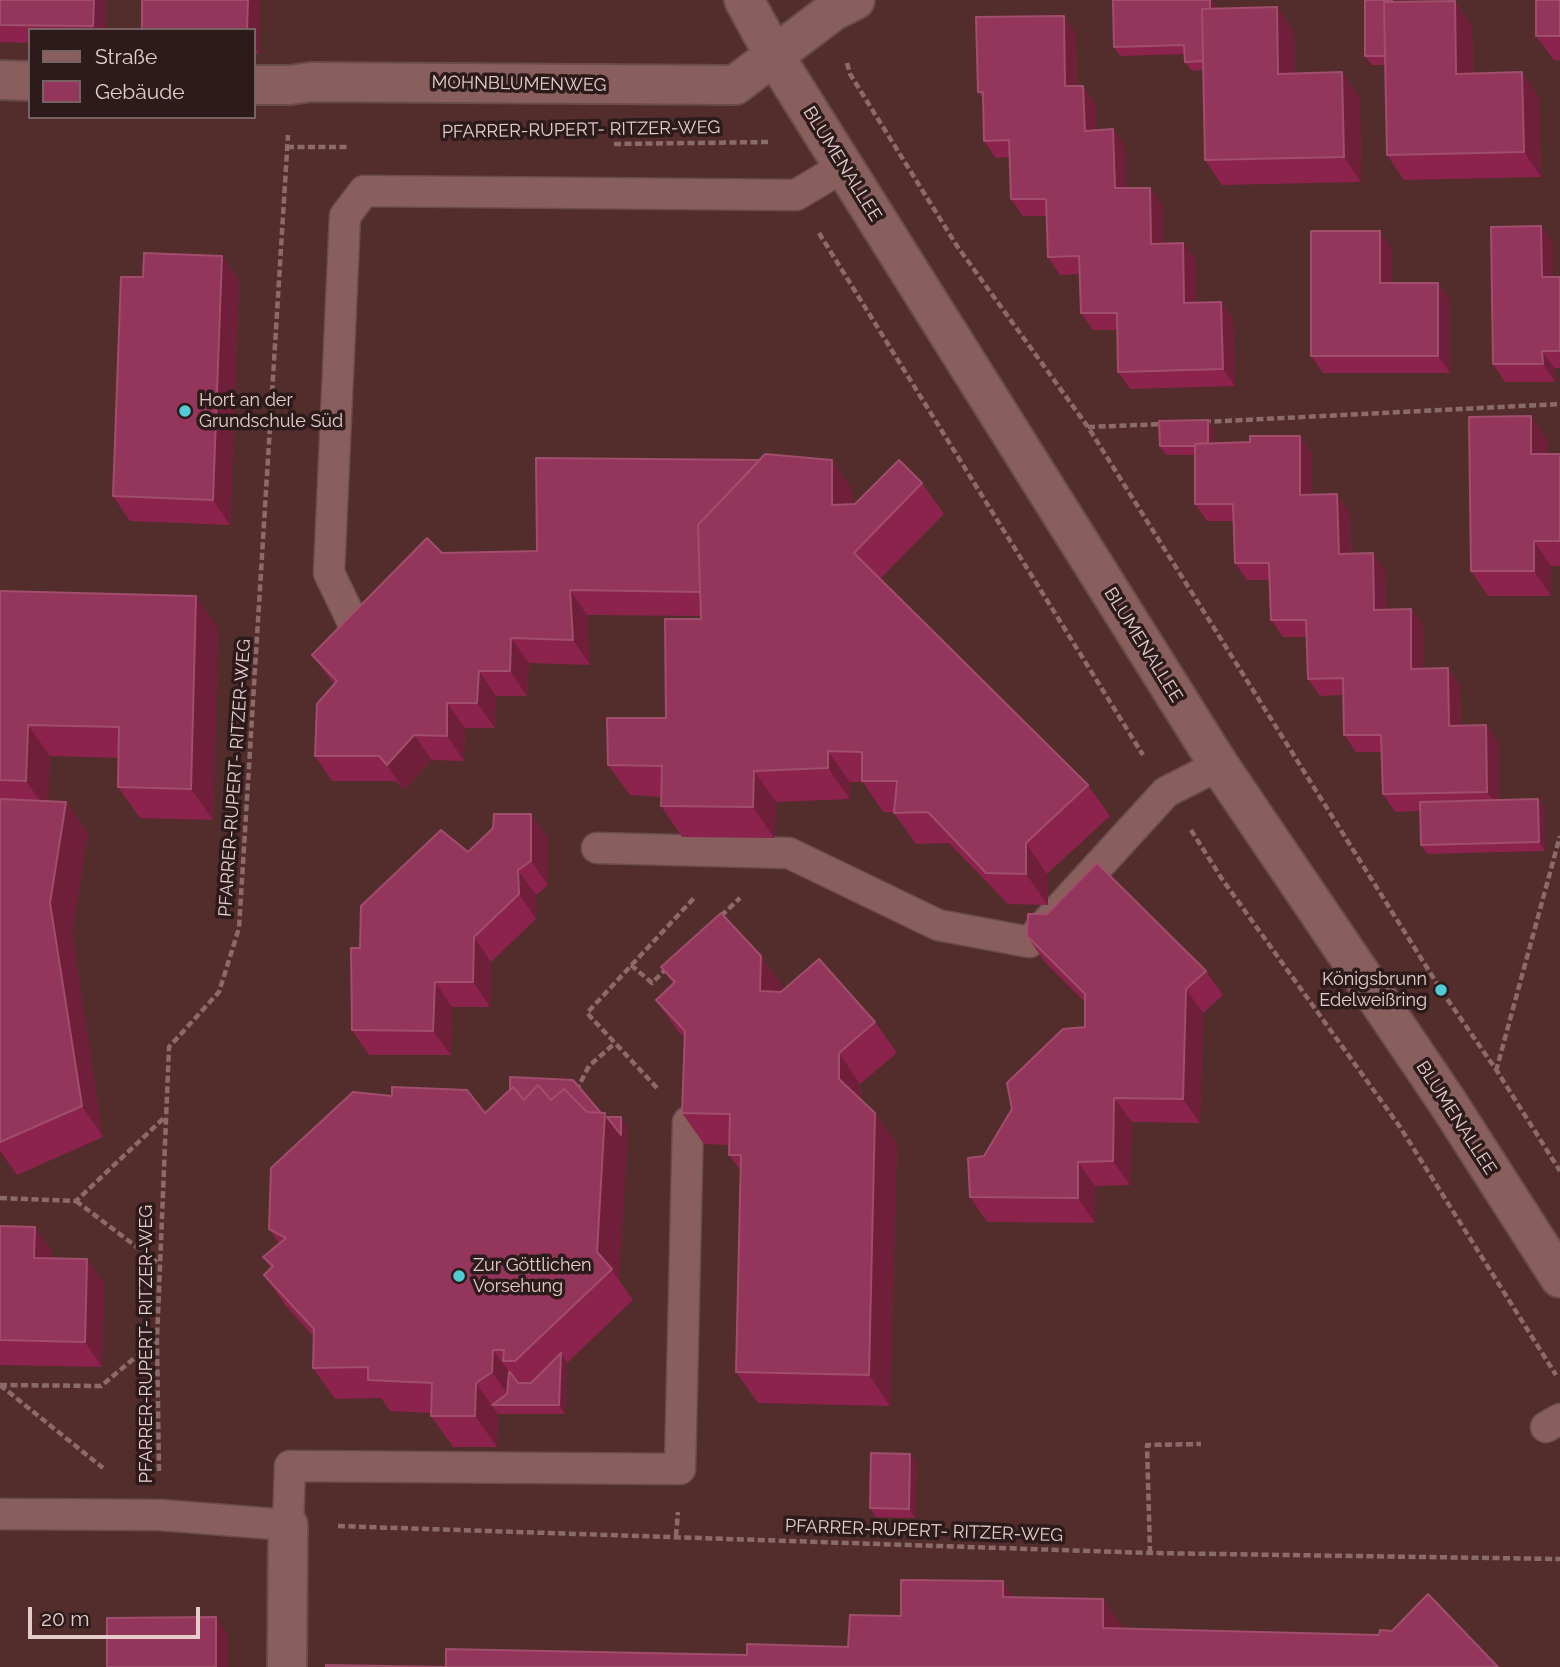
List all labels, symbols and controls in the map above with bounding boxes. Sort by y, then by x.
legend [28,28,256,119]
text: Straße [95,44,157,69]
street label: MOHNBLUMENWEG [431,72,607,96]
text: Gebäude [95,79,185,104]
street label: BLUMENALLEE [798,103,886,225]
street label: PFARRER-RUPERT- RITZER-WEG [442,117,720,143]
place label: Hort an der Grundschule Süd [199,390,343,432]
marker: Hort an der Grundschule Süd [177,403,193,419]
street label: BLUMENALLEE [1099,584,1187,706]
street label: PFARRER-RUPERT- RITZER-WEG [215,638,255,918]
place label: Königsbrunn Edelweißring [1319,969,1427,1012]
marker: Königsbrunn Edelweißring [1433,982,1449,998]
street label: BLUMENALLEE [1411,1057,1501,1179]
street label: PFARRER-RUPERT- RITZER-WEG [136,1205,158,1483]
place label: Zur Göttlichen Vorsehung [473,1255,591,1298]
marker: Zur Göttlichen Vorsehung [451,1268,467,1284]
street label: PFARRER-RUPERT- RITZER-WEG [785,1515,1063,1547]
scale bar [32,1594,203,1638]
text: 20 m [41,1606,89,1631]

